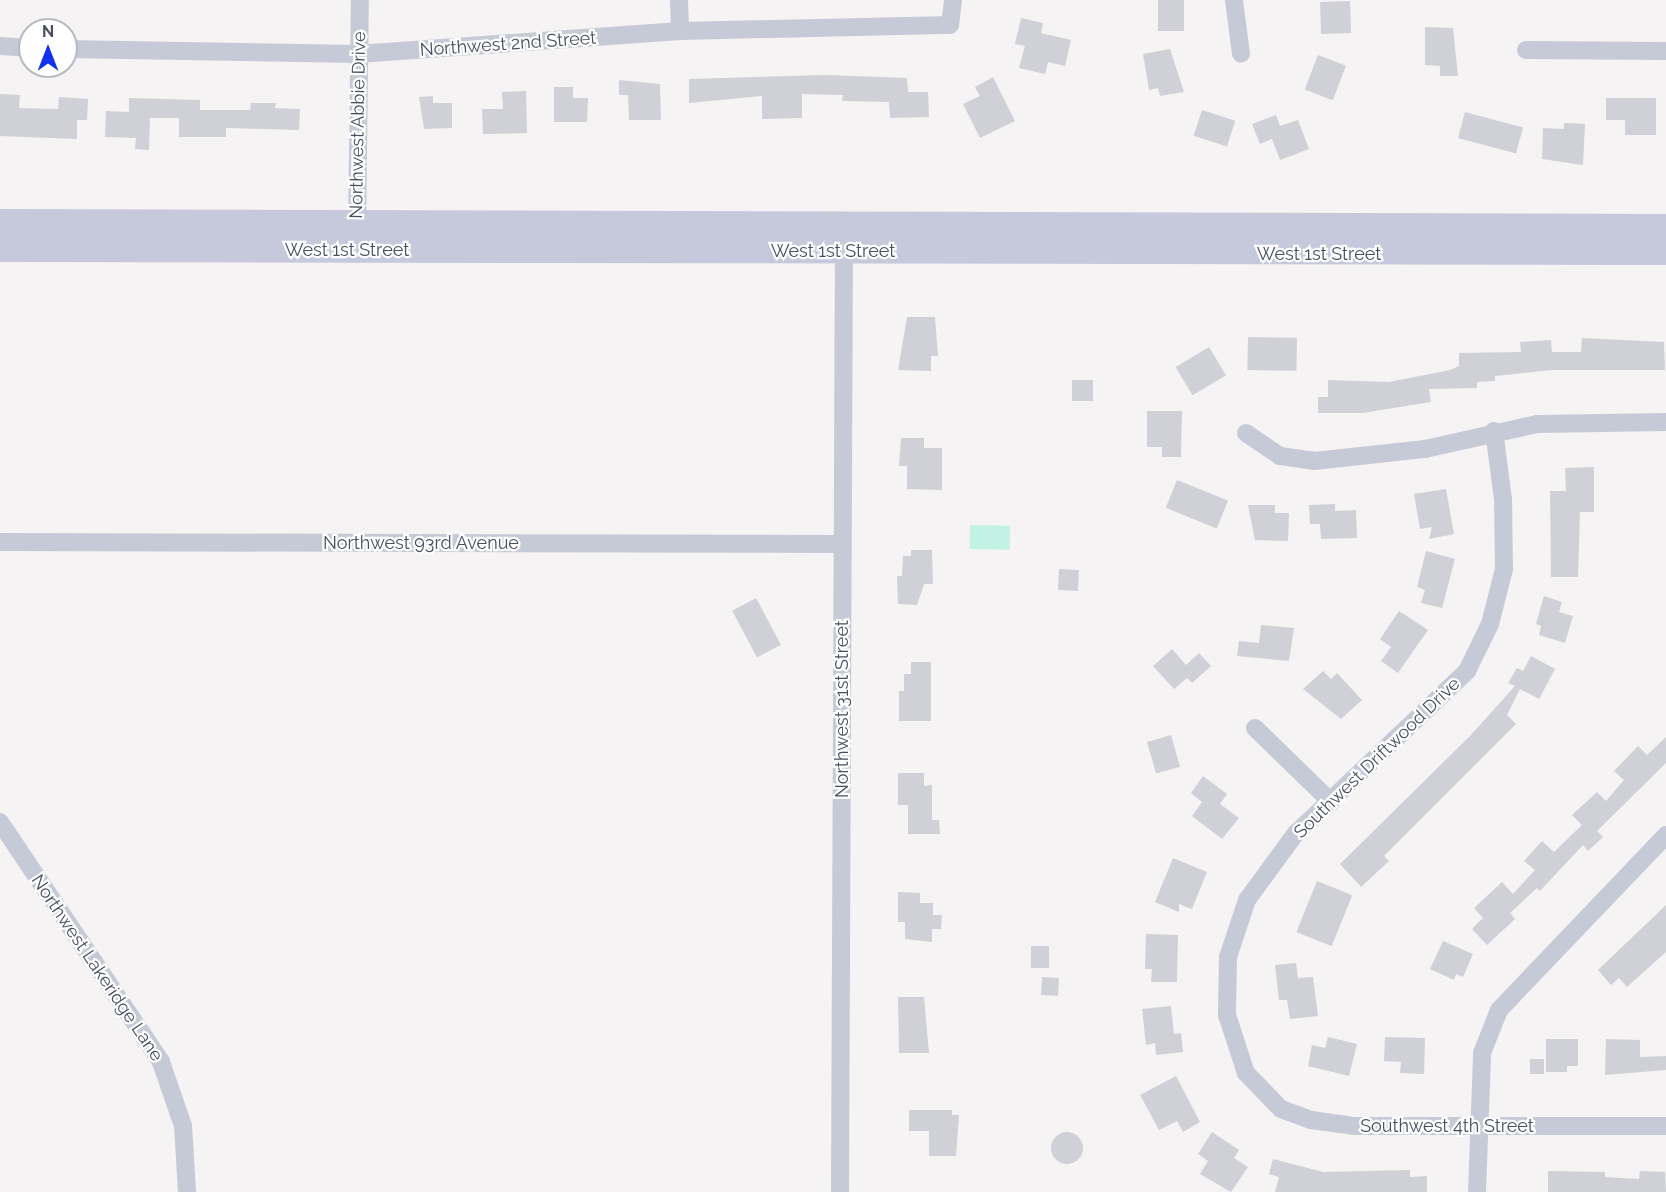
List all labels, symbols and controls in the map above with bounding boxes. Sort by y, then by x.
north arrow [18,18,78,78]
text: N [42,22,54,41]
street label: Northwest 2nd Street [419,27,597,61]
street label: Northwest Abbie Drive [346,31,370,219]
street label: West 1st Street [285,239,409,261]
street label: West 1st Street [771,240,895,262]
street label: West 1st Street [1257,243,1381,265]
street label: Northwest 93rd Avenue [323,532,519,554]
street label: Northwest 31st Street [831,620,853,798]
street label: Southwest Driftwood Drive [1290,673,1464,843]
street label: Northwest Lakeridge Lane [26,871,168,1065]
street label: Southwest 4th Street [1360,1115,1534,1137]

